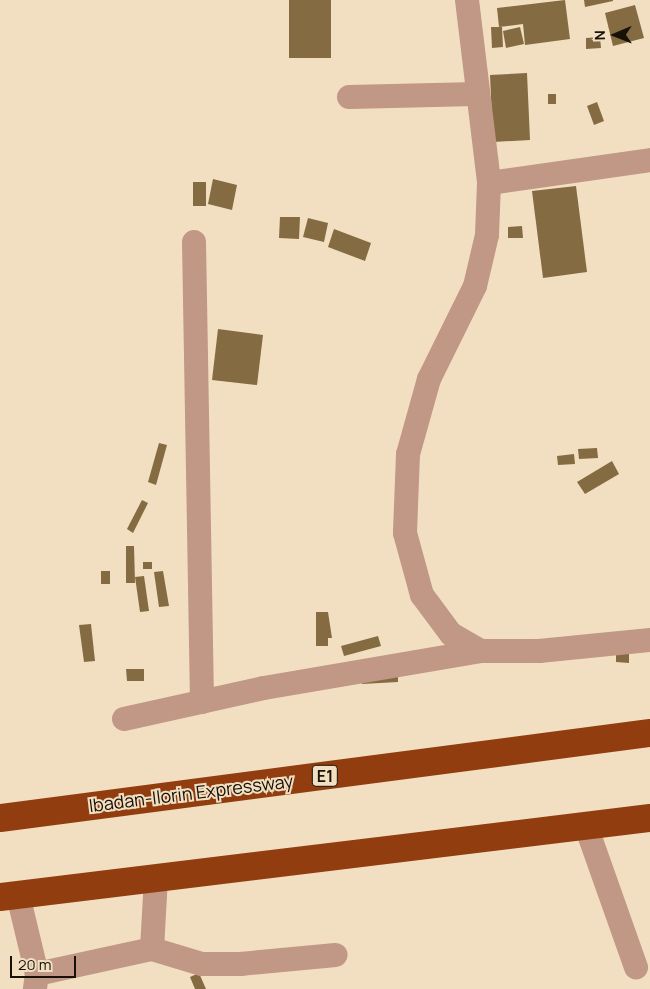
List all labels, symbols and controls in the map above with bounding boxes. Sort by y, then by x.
north arrow [590,10,640,60]
text: N [590,30,609,40]
road number: E1 [311,762,339,789]
street label: Ibadan-Ilorin Expressway [88,770,294,816]
scale bar [12,946,79,978]
text: 20 m [18,954,51,975]

